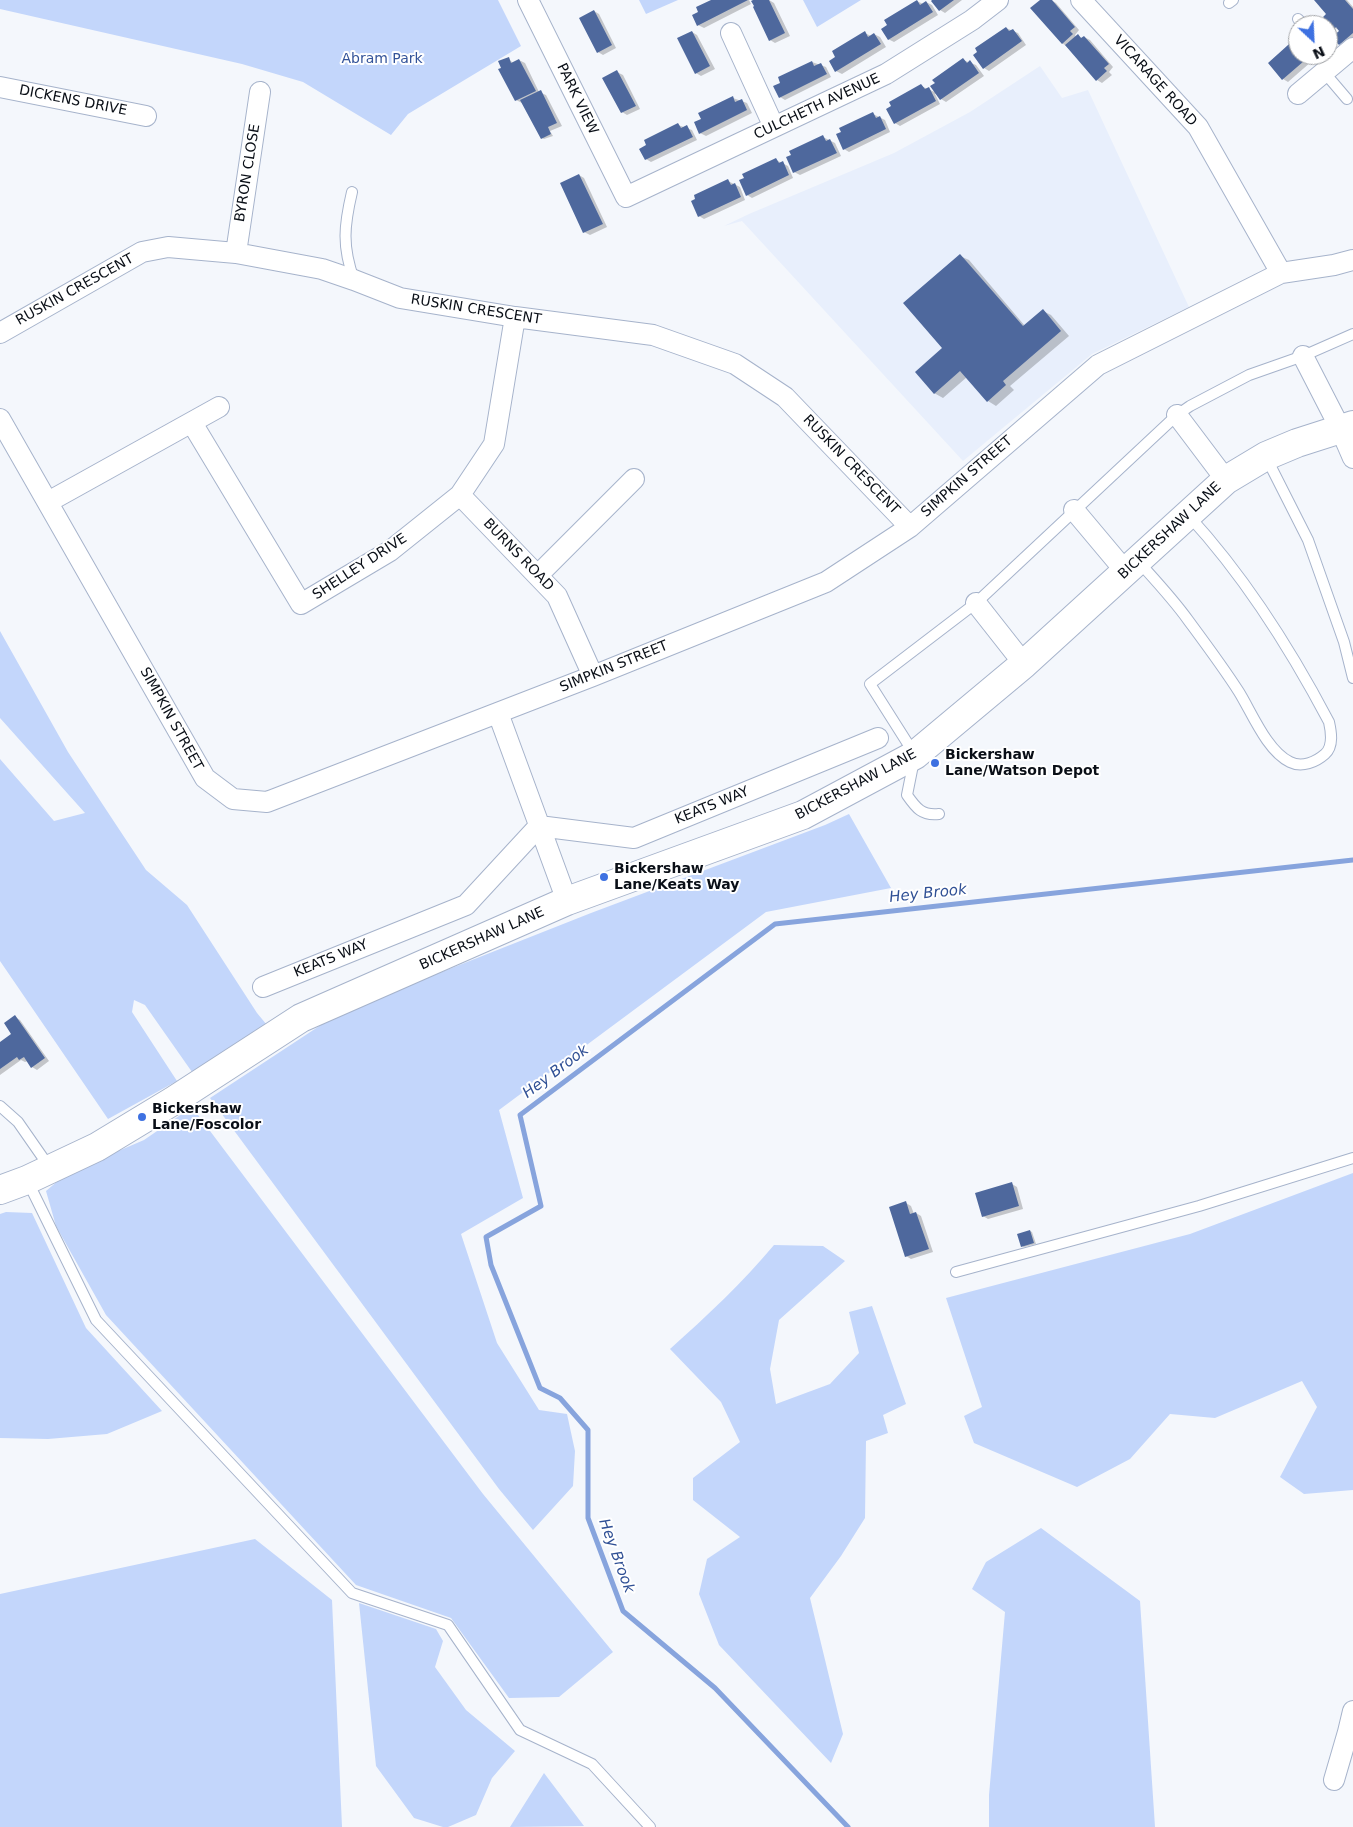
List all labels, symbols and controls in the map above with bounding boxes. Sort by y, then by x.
north arrow [1288,15,1338,65]
street label: VICARAGE ROAD [1110,32,1200,130]
text: N [1310,43,1328,62]
park label: Abram Park [341,51,423,67]
street label: PARK VIEW [553,61,601,137]
street label: CULCHETH AVENUE [751,70,883,144]
street label: DICKENS DRIVE [18,82,128,120]
street label: BYRON CLOSE [232,123,264,223]
street label: RUSKIN CRESCENT [13,251,137,329]
street label: RUSKIN CRESCENT [410,291,542,329]
street label: RUSKIN CRESCENT [799,412,903,518]
street label: SIMPKIN STREET [918,433,1016,521]
street label: BICKERSHAW LANE [1115,479,1225,583]
street label: BURNS ROAD [479,515,557,595]
street label: SHELLEY DRIVE [310,530,410,604]
street label: SIMPKIN STREET [557,638,671,696]
street label: SIMPKIN STREET [136,665,206,773]
street label: BICKERSHAW LANE [793,746,919,824]
place label: Bickershaw Lane/Watson Depot [945,747,1099,780]
marker: Bickershaw Lane/Watson Depot [929,757,941,769]
street label: KEATS WAY [672,784,752,828]
place label: Bickershaw Lane/Keats Way [614,861,739,894]
marker: Bickershaw Lane/Keats Way [598,871,610,883]
water label: Hey Brook [888,881,968,907]
street label: BICKERSHAW LANE [417,904,547,974]
street label: KEATS WAY [291,937,371,981]
water label: Hey Brook [520,1041,592,1103]
place label: Bickershaw Lane/Foscolor [152,1101,261,1134]
marker: Bickershaw Lane/Foscolor [136,1111,148,1123]
water label: Hey Brook [594,1516,638,1596]

